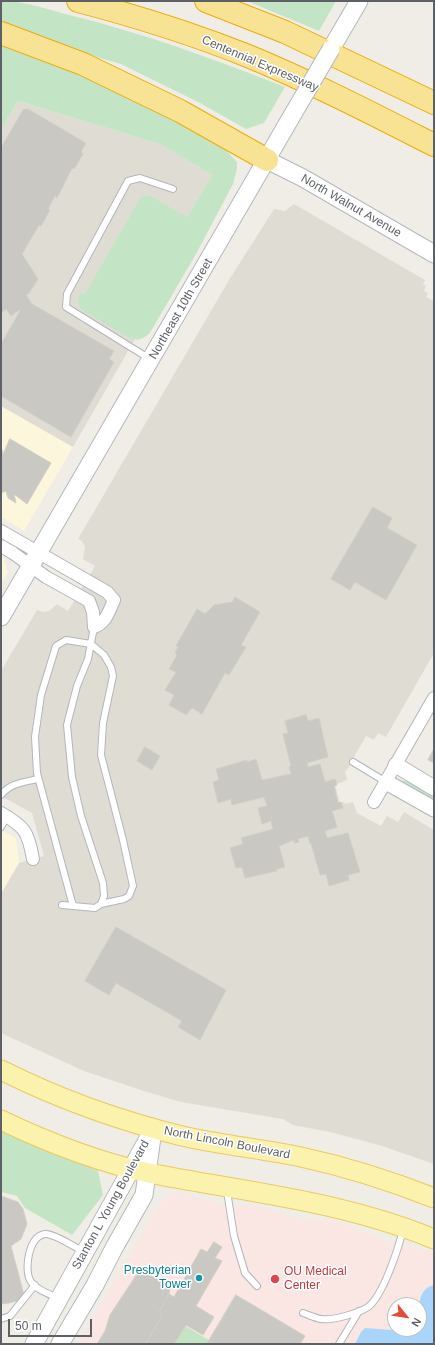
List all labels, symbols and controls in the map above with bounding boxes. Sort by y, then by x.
street label: Centennial Expressway [199,33,321,95]
street label: North Walnut Avenue [298,171,404,241]
street label: Northeast 10th Street [146,256,216,362]
street label: North Lincoln Boulevard [163,1124,291,1162]
street label: Stanton L Young Boulevard [69,1138,153,1272]
place label: Presbyterian Tower [124,1264,191,1292]
place label: OU Medical Center [284,1265,347,1293]
marker: Presbyterian Tower [194,1273,204,1283]
marker: OU Medical Center [269,1273,281,1285]
north arrow [387,1297,427,1337]
scale bar [10,1311,94,1337]
text: N [409,1316,424,1329]
text: 50 m [15,1319,42,1333]

